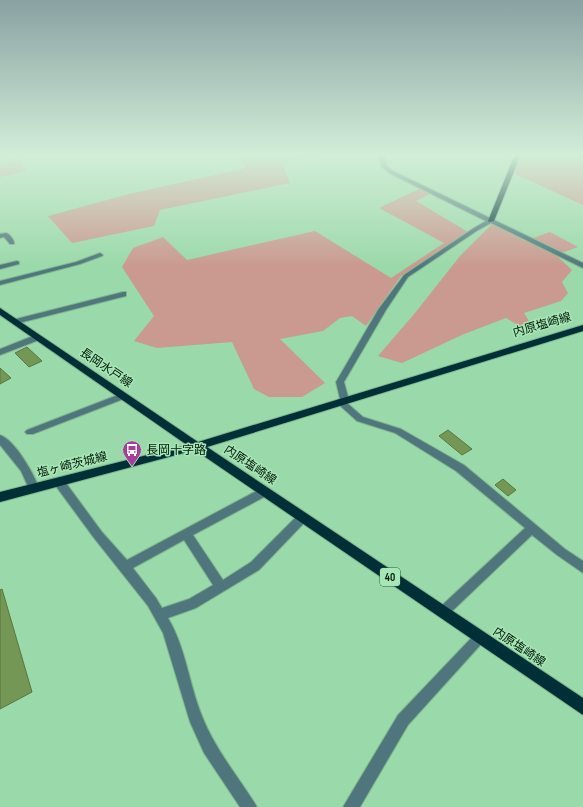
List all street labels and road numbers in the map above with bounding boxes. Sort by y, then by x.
street label: 内原塩崎線 [511,310,573,340]
street label: 長岡水戸線 [77,345,135,391]
street label: 内原塩崎線 [221,442,279,488]
street label: 塩ヶ崎茨城線 [35,449,109,481]
road number: 40 [380,568,400,586]
street label: 内原塩崎線 [490,624,548,670]

